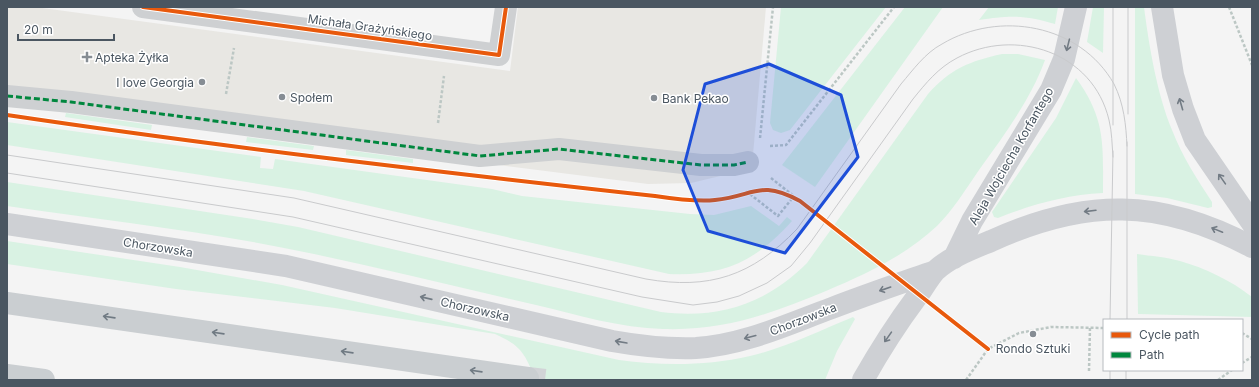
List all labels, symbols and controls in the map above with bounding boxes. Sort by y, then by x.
street label: Michała Grażyńskiego [307,11,433,43]
scale bar [18,16,114,42]
text: 20 m [24,22,53,37]
one-way arrow [1064,38,1071,51]
place label: Apteka Żyłka [95,50,169,65]
marker: Apteka Żyłka [82,52,92,62]
place label: I love Georgia [116,75,194,90]
marker: I love Georgia [197,77,207,87]
street label: Aleja Wojciecha Korfantego [965,85,1057,227]
place label: Społem [290,90,333,105]
place label: Bank Pekao [662,91,729,106]
marker: Społem [277,92,287,102]
marker: Bank Pekao [649,93,659,103]
one-way arrow [1177,98,1184,111]
one-way arrow [1218,174,1226,185]
one-way arrow [1084,208,1097,215]
one-way arrow [1212,225,1224,233]
street label: Chorzowska [122,234,194,260]
one-way arrow [879,286,892,293]
one-way arrow [420,294,433,301]
street label: Chorzowska [439,294,511,324]
street label: Chorzowska [767,299,839,339]
one-way arrow [103,313,116,321]
legend [1103,319,1243,371]
text: Cycle path [1139,327,1200,342]
one-way arrow [212,329,225,337]
marker: Rondo Sztuki [1028,329,1038,339]
one-way arrow [884,331,892,342]
one-way arrow [743,334,756,341]
one-way arrow [615,338,628,346]
place label: Rondo Sztuki [996,341,1070,356]
text: Path [1139,347,1164,362]
one-way arrow [341,348,354,356]
one-way arrow [470,367,483,375]

